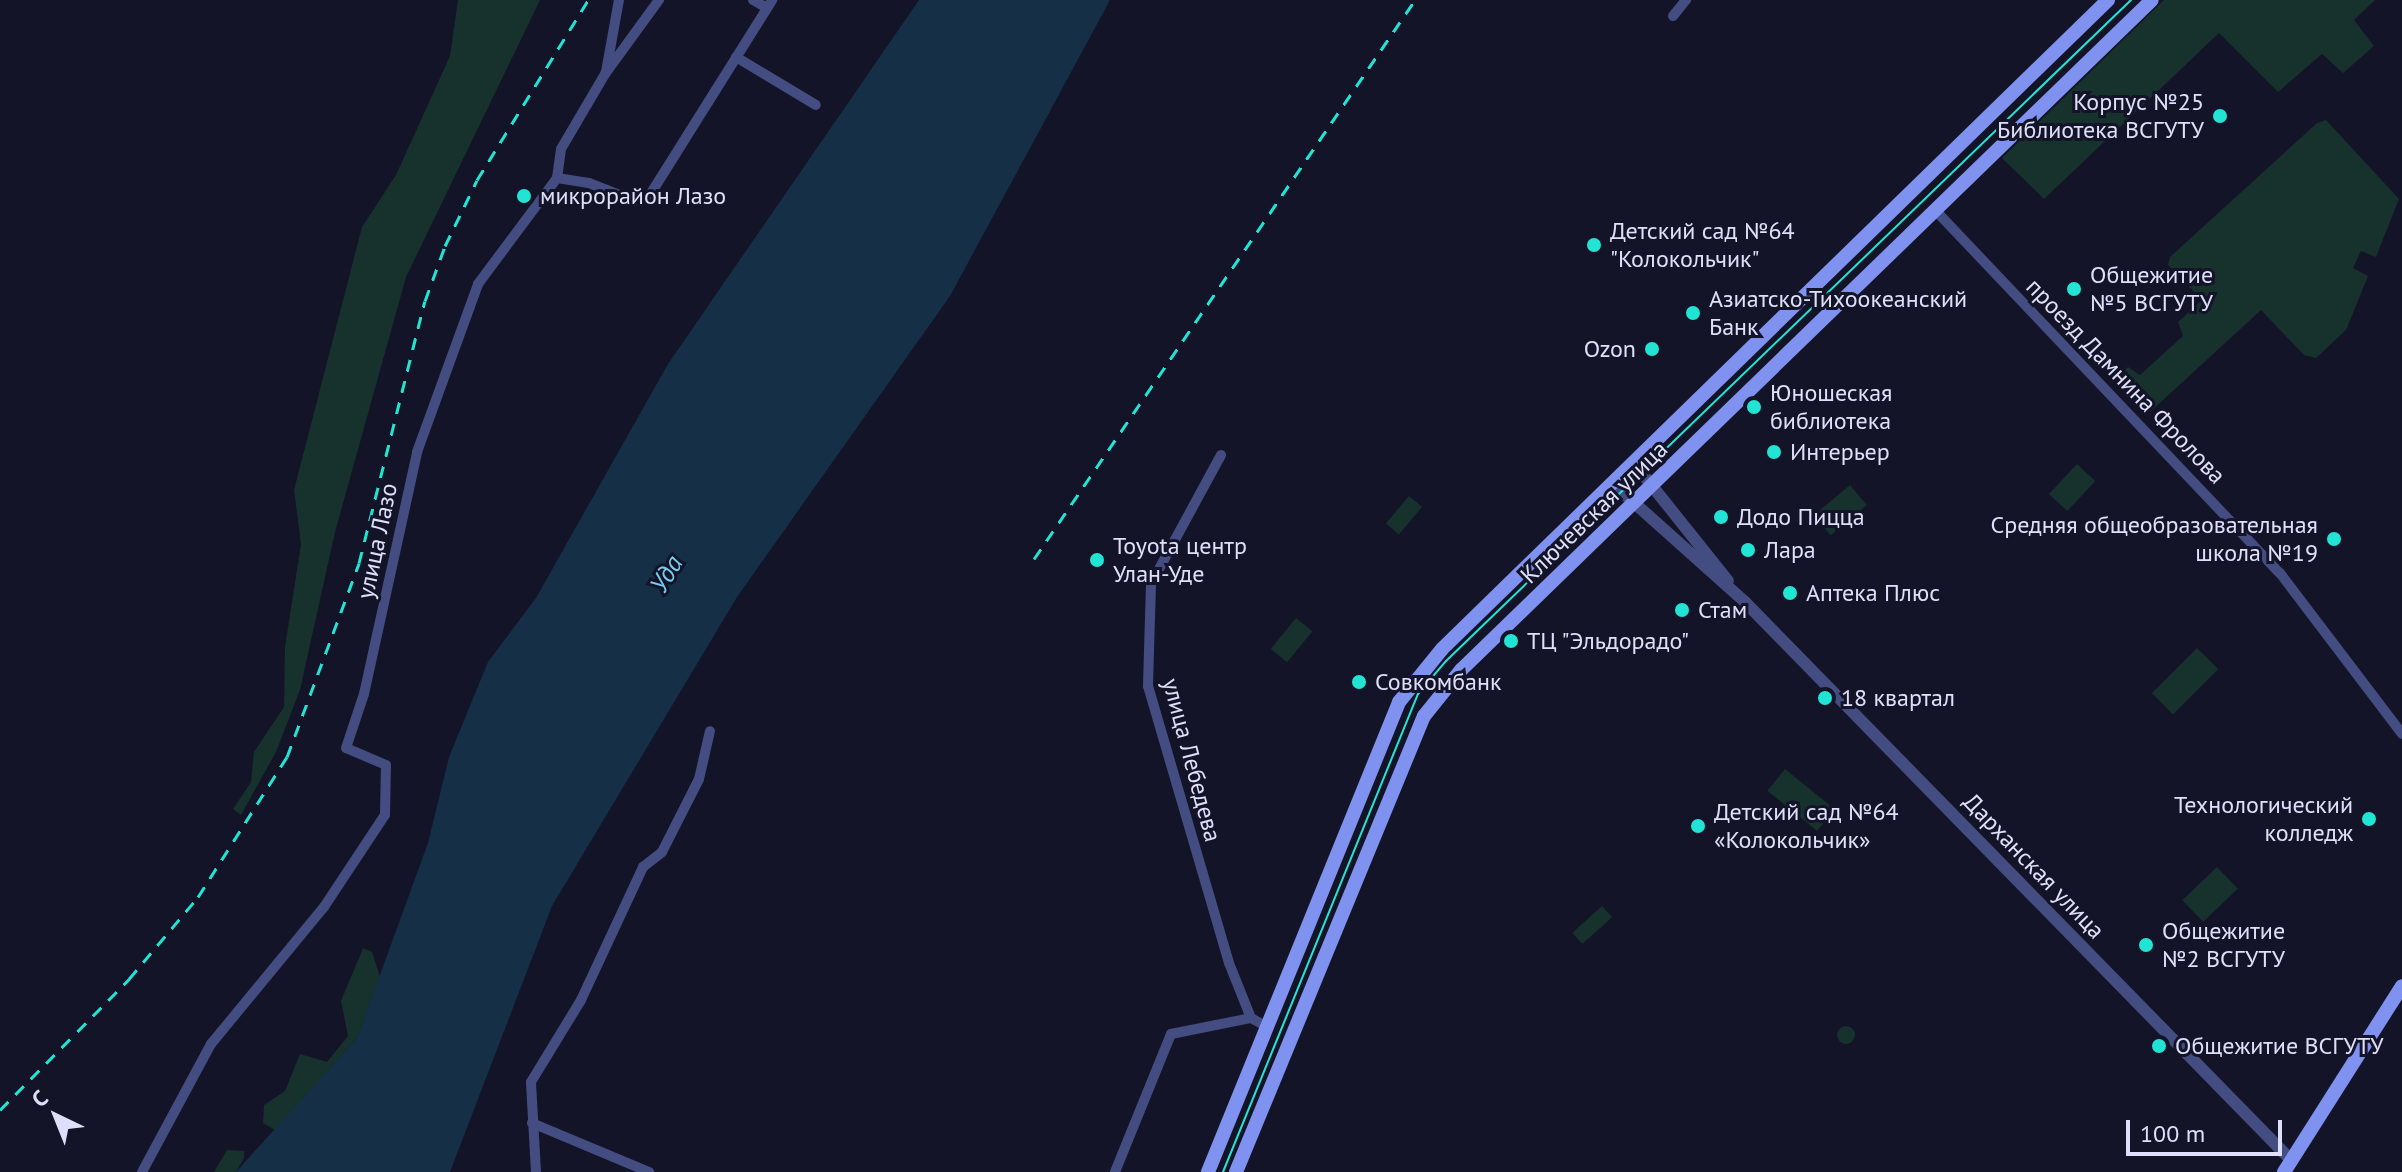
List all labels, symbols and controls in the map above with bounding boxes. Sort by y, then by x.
place label: Корпус №25 Библиотека ВСГУТУ [1997,88,2204,144]
marker: Корпус №25 Библиотека ВСГУТУ [2211,107,2229,125]
place label: микрорайон Лазо [540,182,726,210]
marker: микрорайон Лазо [515,187,533,205]
place label: Детский сад №64 "Колокольчик" [1610,217,1795,273]
marker: Детский сад №64 "Колокольчик" [1585,236,1603,254]
place label: Общежитие №5 ВСГУТУ [2090,261,2213,317]
street label: проезд Дамнина Фролова [2020,272,2232,490]
marker: Общежитие №5 ВСГУТУ [2065,280,2083,298]
place label: Азиатско-Тихоокеанский Банк [1709,285,1967,341]
marker: Азиатско-Тихоокеанский Банк [1684,304,1702,322]
place label: Ozon [1584,335,1636,363]
marker: Ozon [1643,340,1661,358]
place label: Юношеская библиотека [1770,379,1892,435]
marker: Юношеская библиотека [1745,398,1763,416]
street label: Ключевская улица [1515,435,1673,589]
place label: Интерьер [1790,438,1890,466]
marker: Интерьер [1765,443,1783,461]
street label: улица Лазо [351,480,403,602]
place label: Додо Пицца [1737,503,1865,531]
marker: Додо Пицца [1712,508,1730,526]
place label: Средняя общеобразовательная школа №19 [1991,511,2318,567]
marker: Средняя общеобразовательная школа №19 [2325,530,2343,548]
place label: Toyota центр Улан-Уде [1113,532,1247,588]
place label: Лара [1764,536,1816,564]
marker: Лара [1739,541,1757,559]
water label: Уда [643,550,689,598]
marker: Toyota центр Улан-Уде [1088,551,1106,569]
place label: Аптека Плюс [1806,579,1940,607]
marker: Аптека Плюс [1781,584,1799,602]
place label: Стам [1698,596,1747,624]
marker: Стам [1673,601,1691,619]
place label: ТЦ "Эльдорадо" [1527,627,1691,655]
marker: ТЦ "Эльдорадо" [1502,632,1520,650]
place label: Совкомбанк [1375,668,1501,696]
marker: Совкомбанк [1350,673,1368,691]
street label: улица Лебедева [1156,675,1228,845]
place label: 18 квартал [1841,684,1955,712]
marker: 18 квартал [1816,689,1834,707]
street label: Дарханская улица [1957,787,2111,945]
place label: Технологический колледж [2174,791,2353,847]
place label: Детский сад №64 «Колокольчик» [1714,798,1899,854]
marker: Технологический колледж [2360,810,2378,828]
marker: Детский сад №64 «Колокольчик» [1689,817,1707,835]
place label: Общежитие №2 ВСГУТУ [2162,917,2285,973]
marker: Общежитие №2 ВСГУТУ [2137,936,2155,954]
place label: Общежитие ВСГУТУ [2175,1032,2384,1060]
marker: Общежитие ВСГУТУ [2150,1037,2168,1055]
north arrow [16,1076,96,1156]
text: С [26,1084,54,1113]
scale bar [2130,1104,2286,1154]
text: 100 m [2140,1118,2205,1149]

